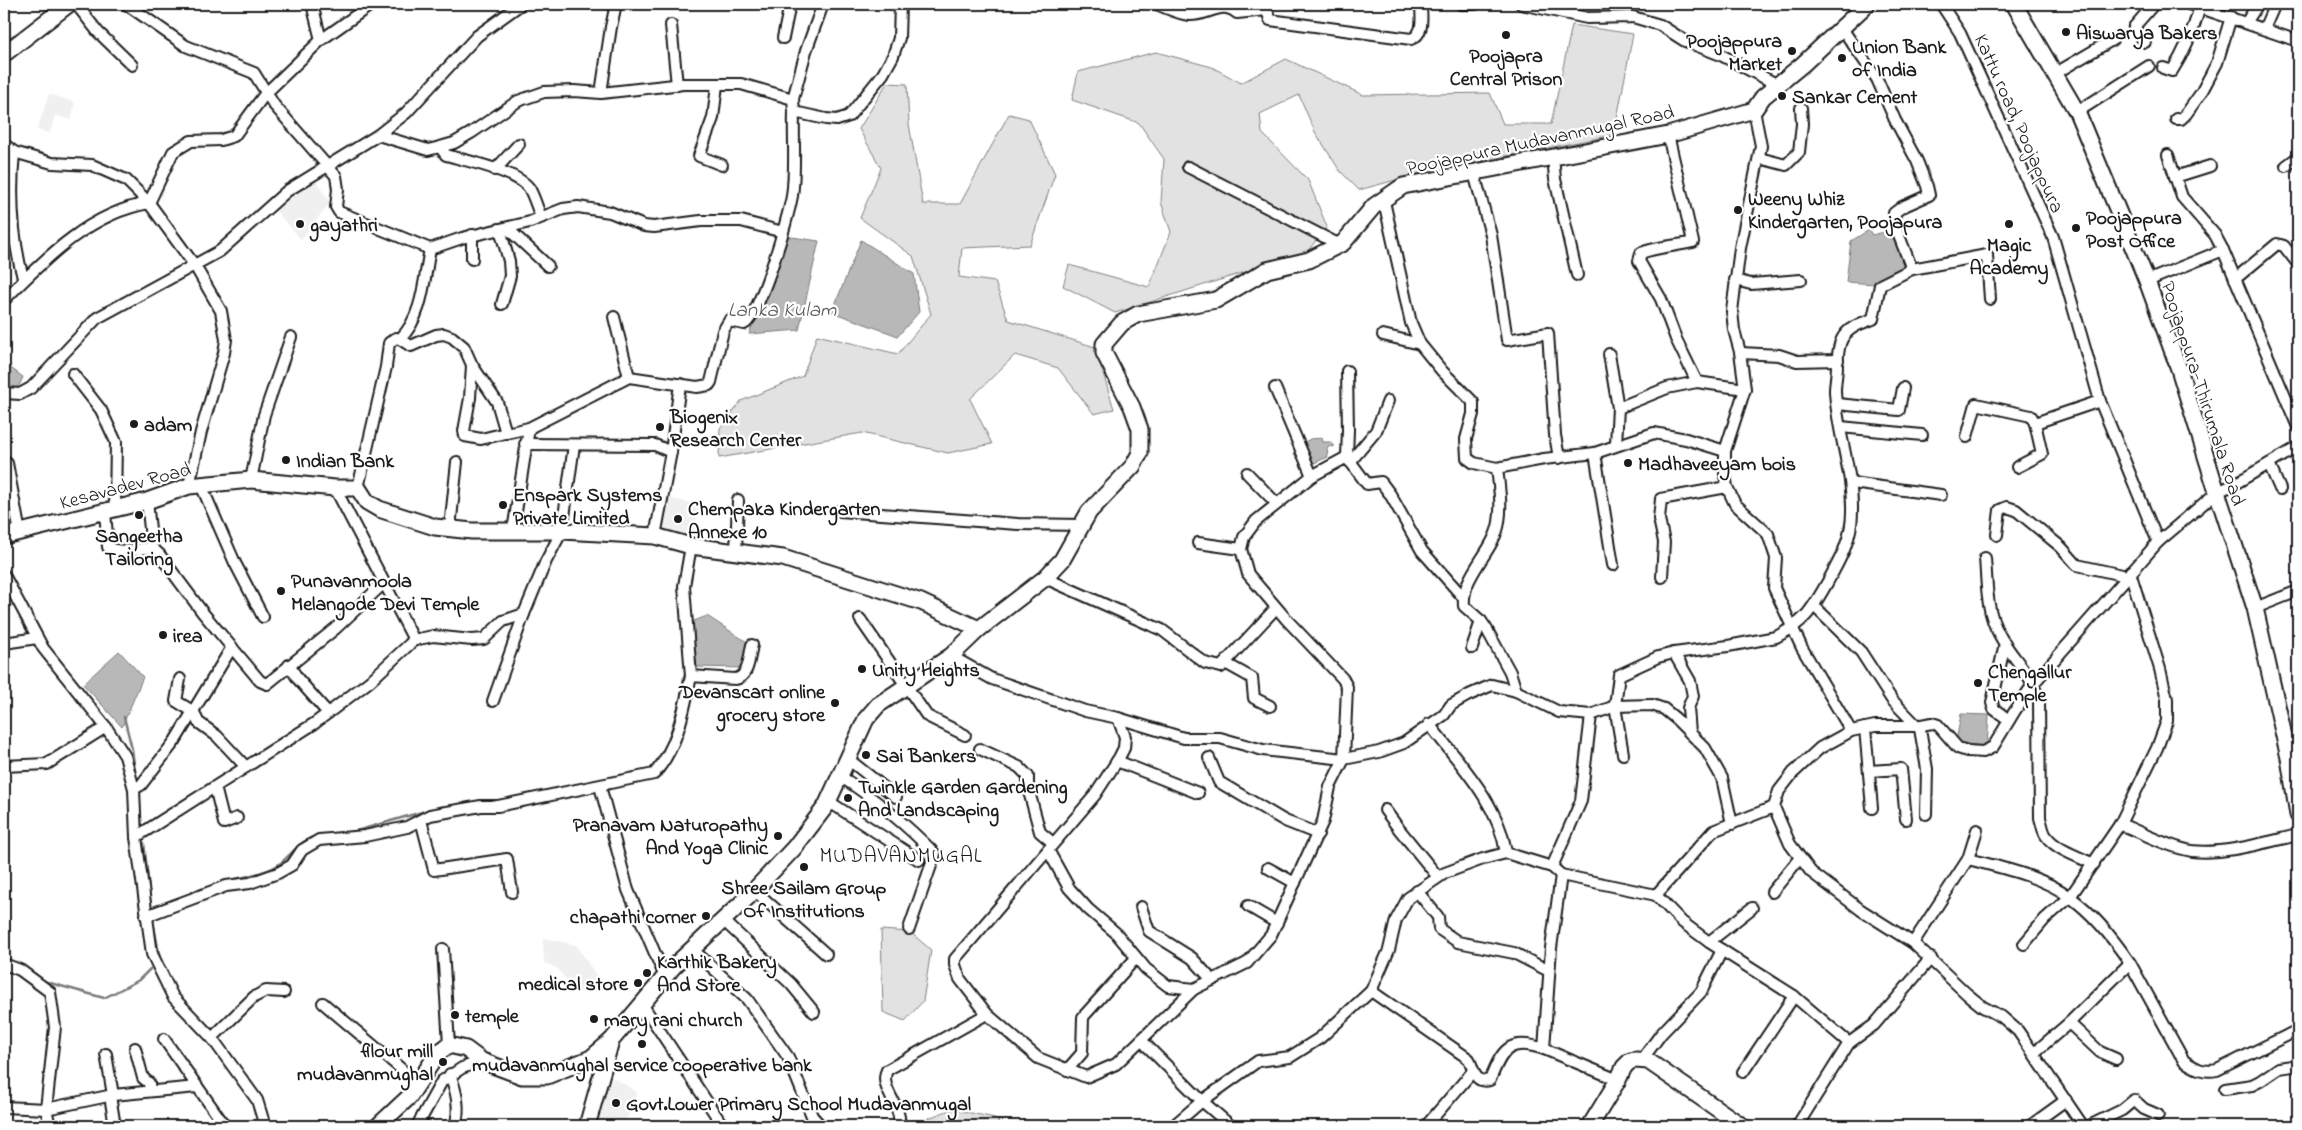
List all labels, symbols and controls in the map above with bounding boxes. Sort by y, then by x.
place label: Aiswarya Bakers [2076,20,2218,50]
marker: Aiswarya Bakers [2060,26,2072,38]
place label: Poojappura Market [1686,28,1782,80]
marker: Poojapra Central Prison [1500,29,1512,41]
street label: Kattu road, Poojappura [1965,30,2070,218]
place label: Union Bank of India [1852,34,1947,86]
place label: Poojapra Central Prison [1450,43,1562,95]
marker: Poojappura Market [1786,45,1798,57]
marker: Union Bank of India [1836,52,1848,64]
place label: Sankar Cement [1792,84,1918,113]
marker: Sankar Cement [1776,90,1788,102]
street label: Poojappura Mudavanmugal Road [1404,99,1677,185]
place label: Weeny Whiz Kindergarten, Poojapura [1748,186,1943,239]
marker: Weeny Whiz Kindergarten, Poojapura [1732,204,1744,216]
place label: Poojappura Post Office [2086,205,2182,257]
place label: gayathri [309,212,378,242]
marker: gayathri [294,218,306,230]
marker: Magic Academy [2003,218,2015,230]
marker: Poojappura Post Office [2070,222,2082,234]
place label: Magic Academy [1970,232,2048,285]
street label: Poojappura-Thirumala Road [2152,278,2252,510]
water label: Lanka Kulam [728,296,837,326]
place label: Biogenix Research Center [669,404,802,456]
place label: adam [144,412,193,441]
marker: adam [128,418,140,430]
marker: Biogenix Research Center [654,421,666,433]
place label: Indian Bank [296,448,395,477]
place label: Madhaveeyam bois [1638,451,1796,481]
marker: Indian Bank [280,454,292,466]
street label: Kesavadev Road [57,456,194,519]
marker: Madhaveeyam bois [1622,457,1634,469]
place label: Enspark Systems Private Limited [513,482,662,534]
place label: Chempaka Kindergarten Annexe 10 [688,496,880,548]
marker: Enspark Systems Private Limited [497,499,509,511]
marker: Sangeetha Tailoring [133,509,145,521]
marker: Chempaka Kindergarten Annexe 10 [672,513,684,525]
place label: Sangeetha Tailoring [95,523,183,576]
place label: Punavanmoola Melangode Devi Temple [291,568,480,621]
marker: Punavanmoola Melangode Devi Temple [275,585,287,597]
place label: irea [173,623,203,652]
marker: irea [157,629,169,641]
place label: Unity Heights [872,657,980,687]
place label: Chengallur Temple [1988,659,2072,711]
marker: Unity Heights [856,663,868,675]
marker: Chengallur Temple [1972,677,1984,689]
place label: Devanscart online grocery store [678,679,826,732]
marker: Devanscart online grocery store [829,697,841,709]
place label: Sai Bankers [876,743,976,772]
marker: Sai Bankers [860,749,872,761]
place label: Twinkle Garden Gardening And Landscaping [858,774,1068,827]
marker: Twinkle Garden Gardening And Landscaping [842,792,854,804]
place label: Pranavam Naturopathy And Yoga Clinic [573,812,769,865]
marker: Pranavam Naturopathy And Yoga Clinic [772,830,784,842]
district label: MUDAVANMUGAL [819,842,983,872]
marker: Shree Sailam Group Of Institutions [798,861,810,873]
place label: Shree Sailam Group Of Institutions [722,875,887,927]
place label: chapathi corner [570,904,697,933]
marker: chapathi corner [700,910,712,922]
place label: Karthik Bakery And Store [657,949,777,1001]
marker: Karthik Bakery And Store [641,967,653,979]
place label: medical store [518,971,629,1000]
marker: medical store [632,977,644,989]
place label: temple [464,1003,520,1032]
place label: mary rani church [604,1007,742,1037]
marker: temple [449,1009,461,1021]
marker: mary rani church [588,1013,600,1025]
place label: fllour mill mudavanmughal [297,1038,433,1091]
marker: mudavanmughal service cooperative bank [636,1038,648,1050]
place label: mudavanmughal service cooperative bank [472,1052,813,1082]
marker: fllour mill mudavanmughal [437,1056,449,1068]
place label: Govt.Lower Primary School Mudavanmugal [626,1091,971,1121]
marker: Govt.Lower Primary School Mudavanmugal [610,1097,622,1109]

